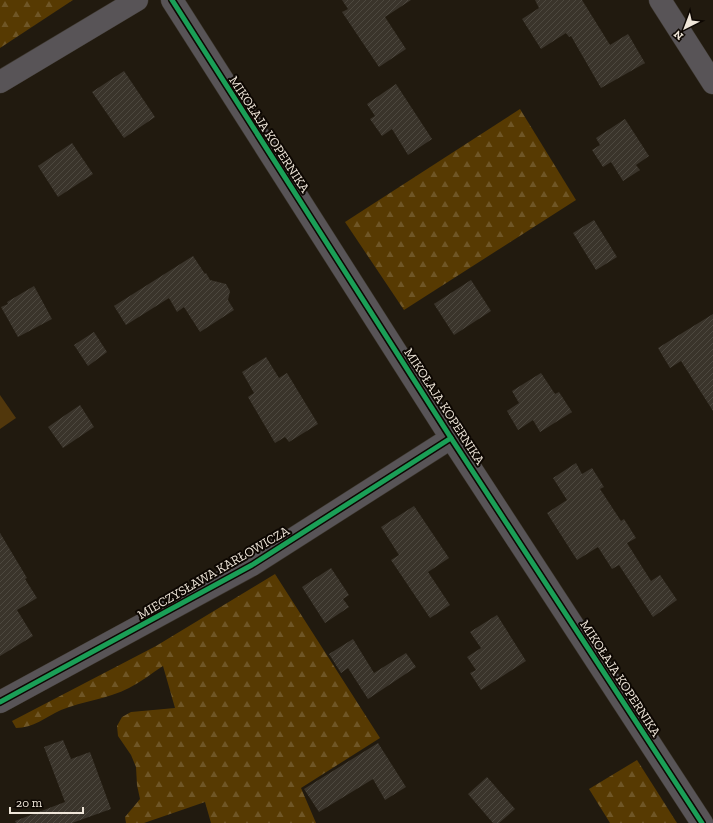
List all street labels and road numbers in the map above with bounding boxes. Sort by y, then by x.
street label: MIKOŁAJA KOPERNIKA [226,73,313,196]
street label: MIKOŁAJA KOPERNIKA [401,345,488,468]
street label: MIECZYSŁAWA KARŁOWICZA [135,522,292,622]
street label: MIKOŁAJA KOPERNIKA [577,617,664,740]

